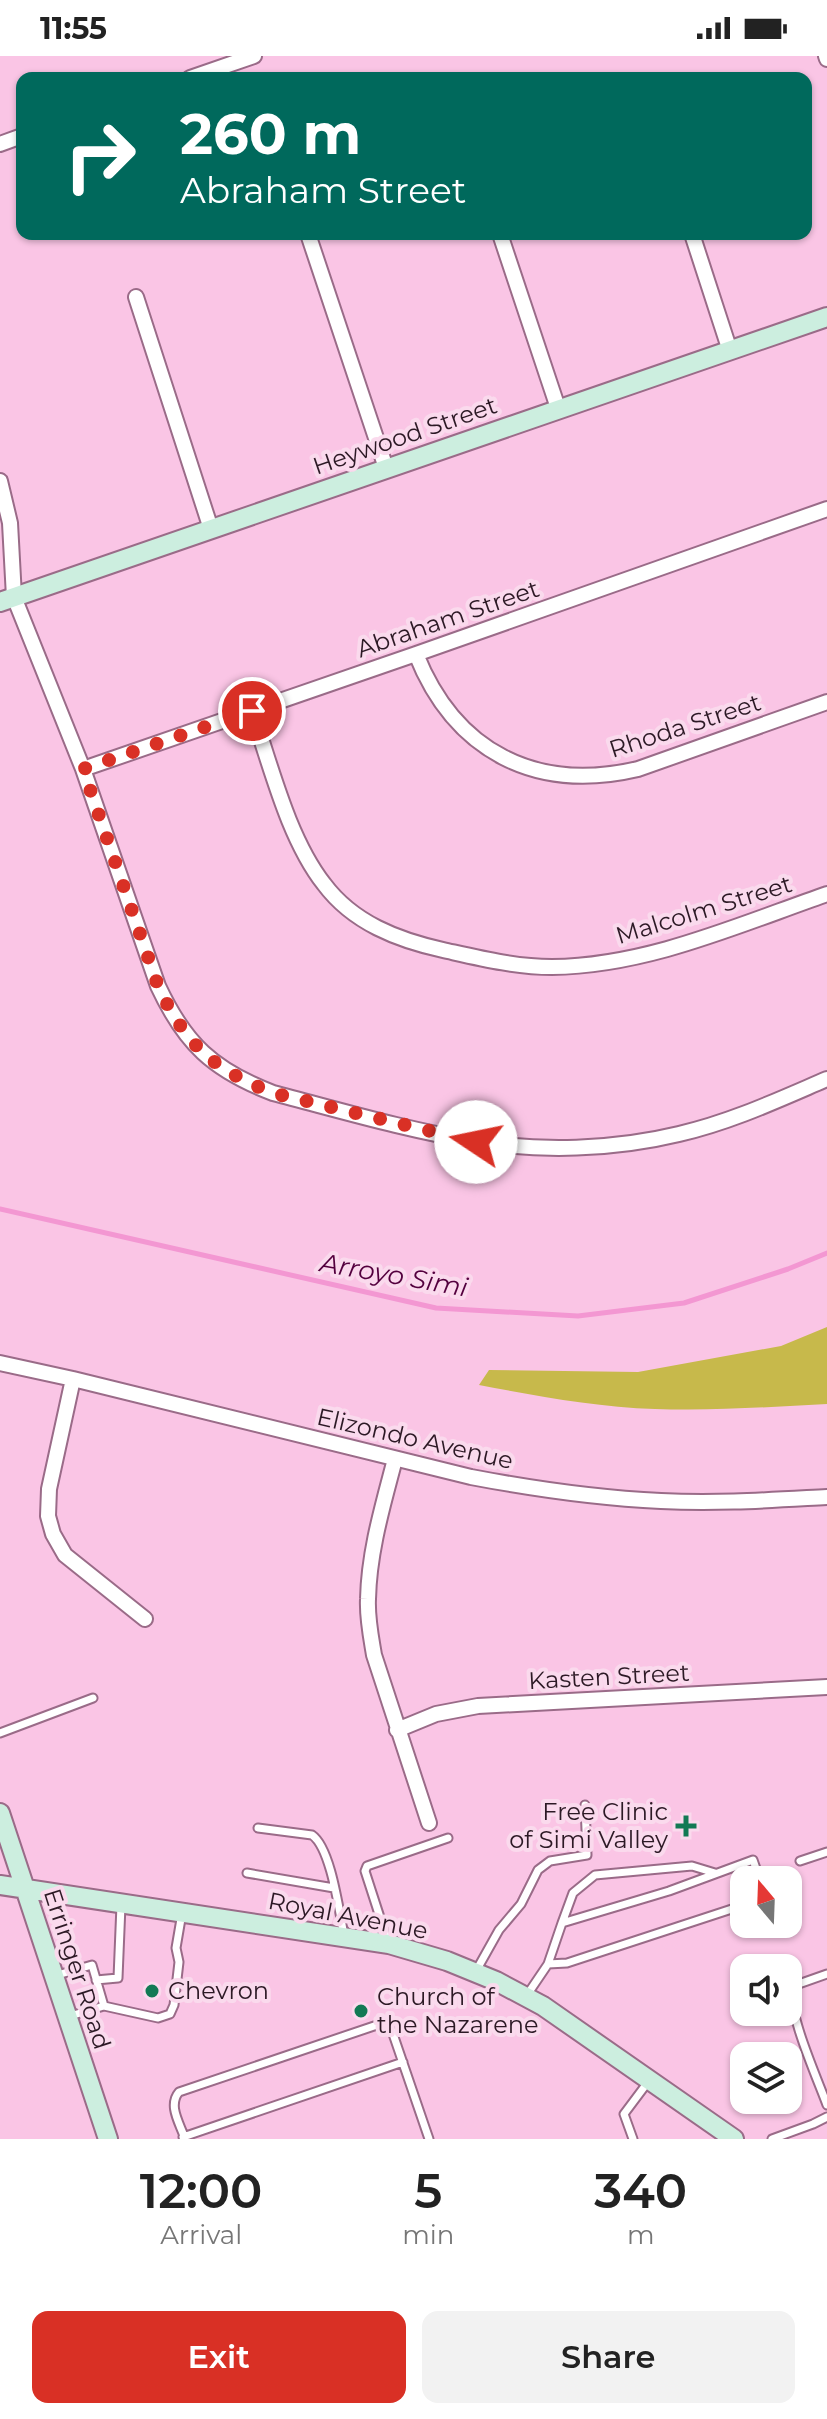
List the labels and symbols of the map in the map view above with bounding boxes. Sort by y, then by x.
street label: Heywood Street [309,390,501,481]
street label: Abraham Street [353,574,543,663]
pin [218,677,286,745]
street label: Rhoda Street [605,687,765,764]
street label: Malcolm Street [612,869,796,950]
position arrow [434,1100,518,1184]
water label: Arroyo Simi [316,1246,471,1304]
street label: Elizondo Avenue [314,1402,516,1475]
street label: Kasten Street [528,1658,691,1695]
place label: Free Clinic of Simi Valley [509,1797,668,1854]
marker: Free Clinic of Simi Valley [675,1815,697,1837]
north arrow [730,1866,802,1938]
street label: Erringer Road [38,1885,117,2053]
street label: Royal Avenue [266,1886,430,1945]
place label: Chevron [168,1976,269,2005]
marker: Chevron [143,1982,161,2000]
place label: Church of the Nazarene [377,1982,538,2039]
marker: Church of the Nazarene [352,2002,370,2020]

